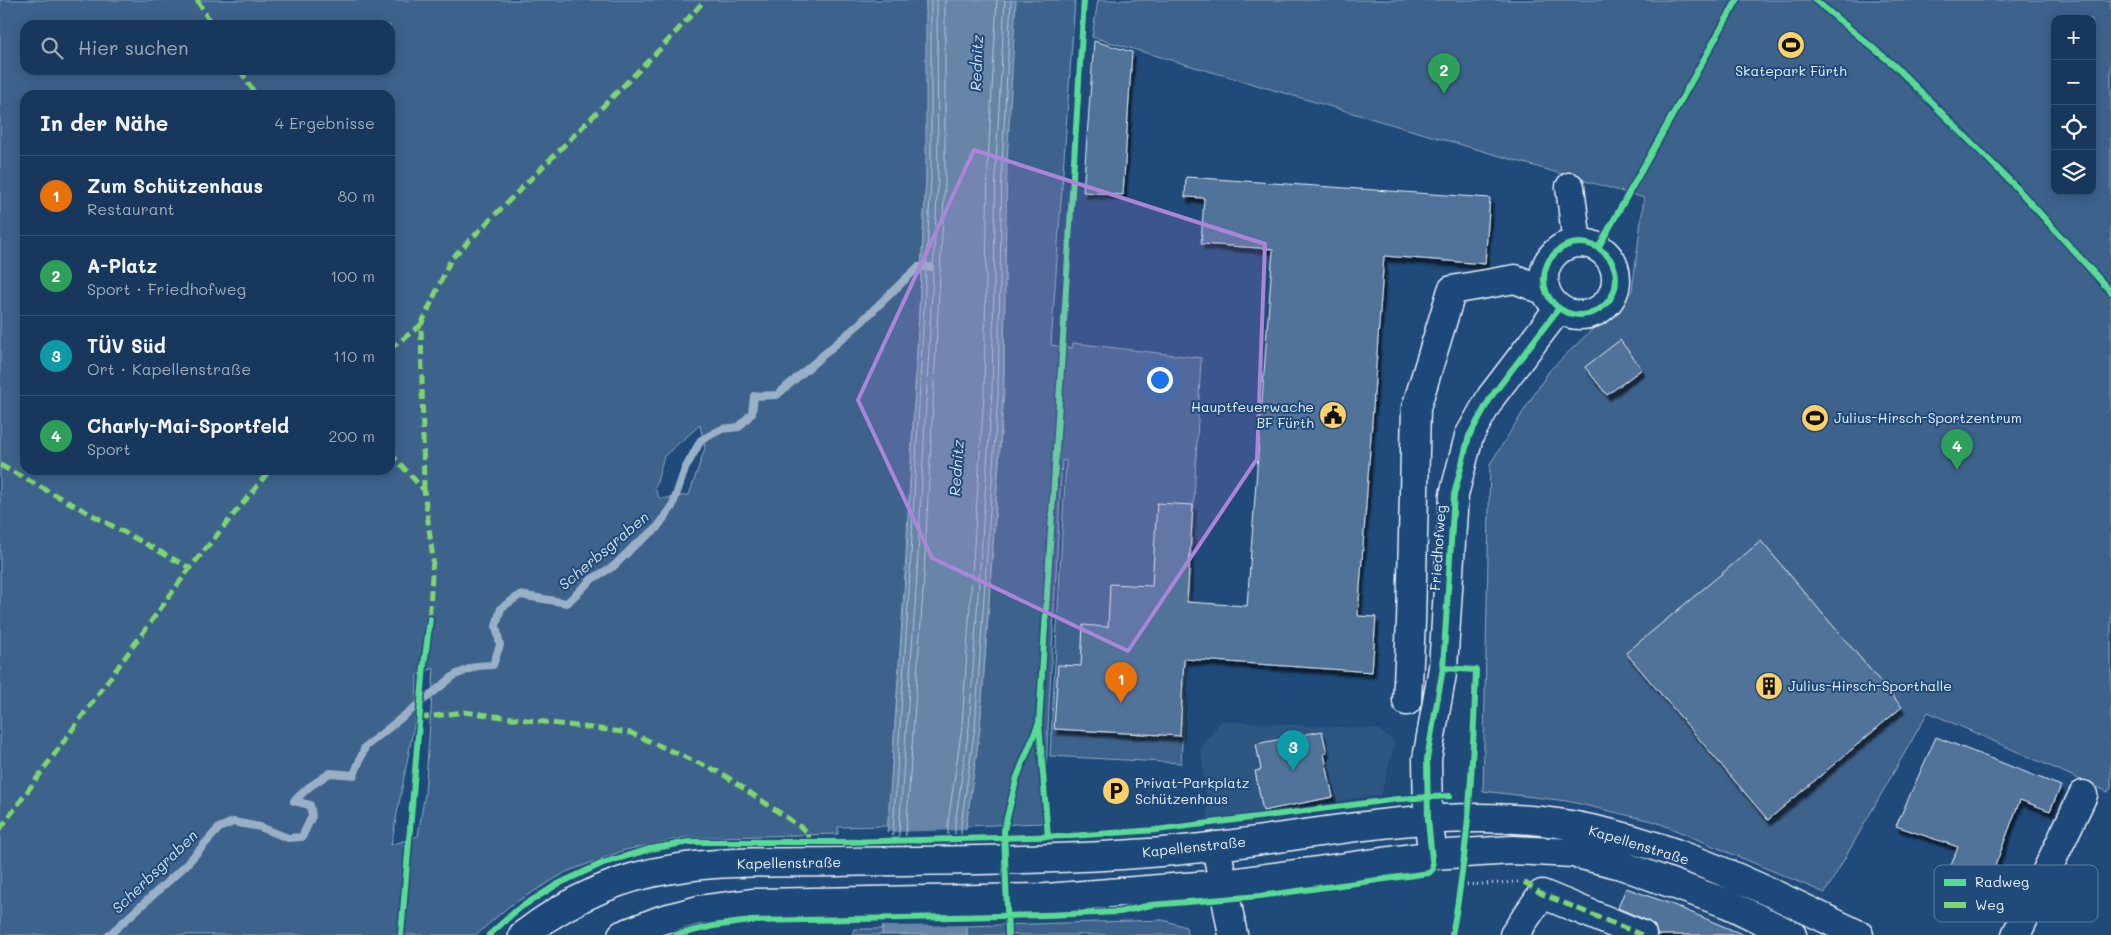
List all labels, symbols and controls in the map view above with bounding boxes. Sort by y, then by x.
map controls [2051,15,2096,195]
button: + [2051,15,2096,60]
search box [20,20,395,75]
sports icon: Skatepark Fürth [1776,30,1806,60]
icon: search [38,34,66,62]
water label: Rednitz [965,34,987,91]
text: Hier suchen [78,35,189,60]
pin: 2 [1428,53,1460,94]
button: − [2051,60,2096,105]
place label: Skatepark Fürth [1735,61,1847,80]
button: locate [2051,105,2096,150]
text: In der Nähe [40,109,168,136]
text: 4 Ergebnisse [275,112,375,133]
button: layers [2051,150,2096,195]
text: Zum Schützenhaus [87,173,263,198]
text: 1 [52,185,60,206]
text: 80 m [338,185,375,206]
text: Restaurant [87,198,175,219]
text: A-Platz [87,253,157,278]
text: 2 [52,265,60,286]
text: 100 m [330,265,375,286]
text: Sport · Friedhofweg [87,278,246,299]
text: TÜV Süd [87,333,166,358]
text: 3 [51,345,61,366]
text: 110 m [333,345,375,366]
text: Ort · Kapellenstraße [87,358,251,379]
your location [1147,367,1173,393]
place label: Hauptfeuerwache BF Fürth [1191,397,1314,432]
public building icon: Hauptfeuerwache BF Fürth [1318,400,1348,430]
sports icon: Julius-Hirsch-Sportzentrum [1800,403,1830,433]
place label: Julius-Hirsch-Sportzentrum [1834,408,2022,427]
text: Charly-Mai-Sportfeld [87,413,289,438]
text: 4 [51,425,61,446]
text: 200 m [328,425,375,446]
pin: 4 [1941,429,1973,470]
text: Sport [87,438,130,459]
water label: Rednitz [944,439,968,497]
street label: Friedhofweg [1425,504,1450,592]
water label: Scherbsgraben [554,507,653,594]
pin: 1 [1105,662,1137,703]
building icon: Julius-Hirsch-Sporthalle [1754,671,1784,701]
place label: Julius-Hirsch-Sporthalle [1788,676,1952,695]
pin: 3 [1277,730,1309,771]
place label: Privat-Parkplatz Schützenhaus [1135,773,1250,808]
parking icon: Privat-Parkplatz Schützenhaus [1101,776,1131,806]
street label: Kapellenstraße [1587,820,1692,869]
water label: Scherbsgraben [107,825,202,917]
street label: Kapellenstraße [1141,832,1247,861]
street label: Kapellenstraße [737,852,841,873]
legend [1934,865,2098,922]
text: Radweg [1975,872,2029,891]
text: Weg [1975,895,2004,914]

